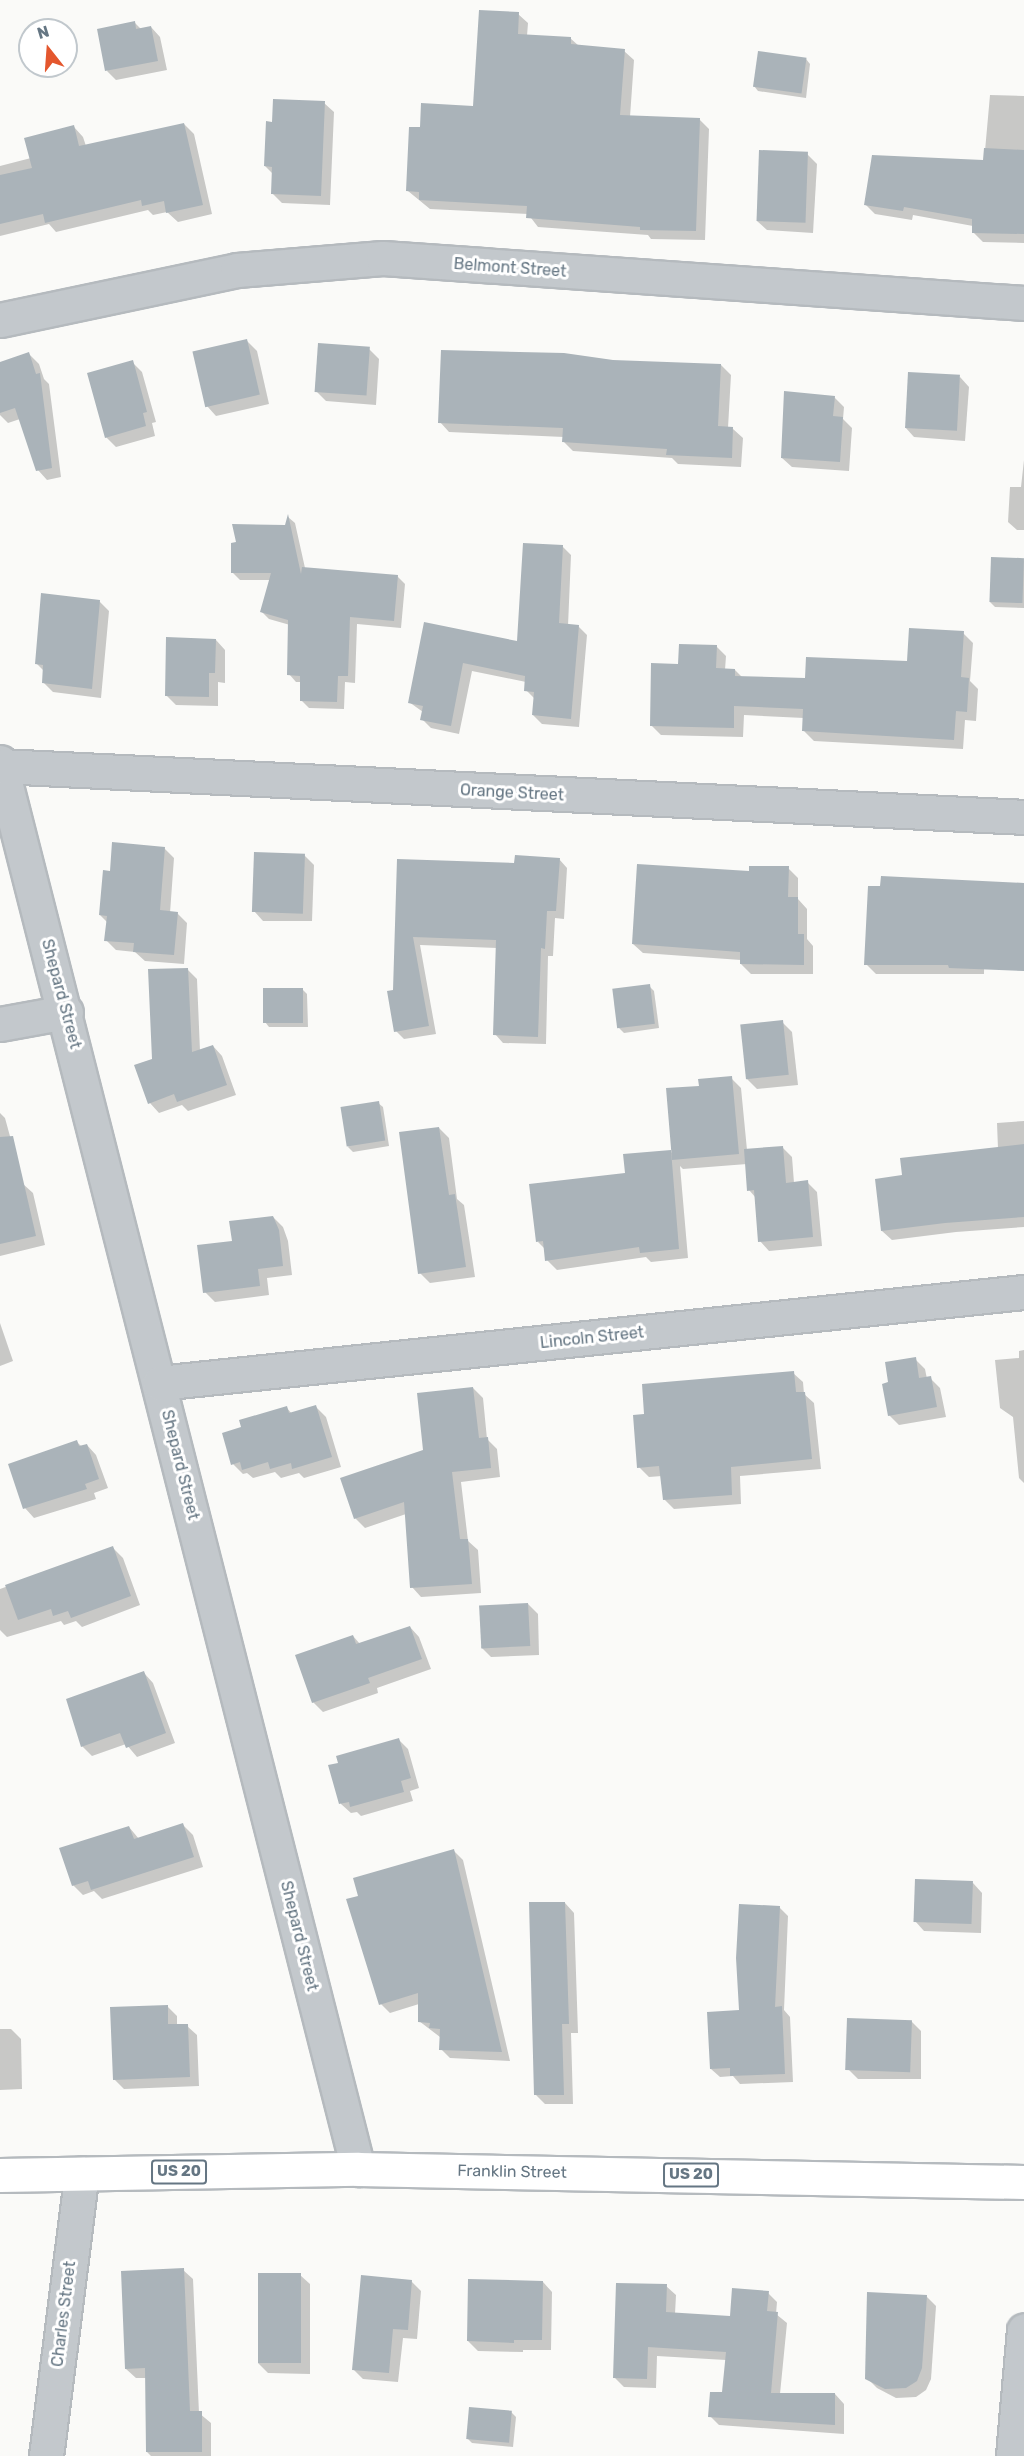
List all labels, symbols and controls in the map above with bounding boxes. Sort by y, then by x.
north arrow [18,18,78,78]
text: N [35,21,51,43]
street label: Belmont Street [453,254,567,282]
street label: Orange Street [460,781,564,805]
street label: Shepard Street [37,937,85,1051]
street label: Lincoln Street [539,1323,645,1353]
street label: Shepard Street [157,1408,203,1522]
street label: Shepard Street [276,1879,322,1993]
road number: US 20 [150,2160,207,2184]
street label: Franklin Street [457,2161,567,2183]
road number: US 20 [662,2163,720,2187]
street label: Charles Street [48,2260,80,2368]

